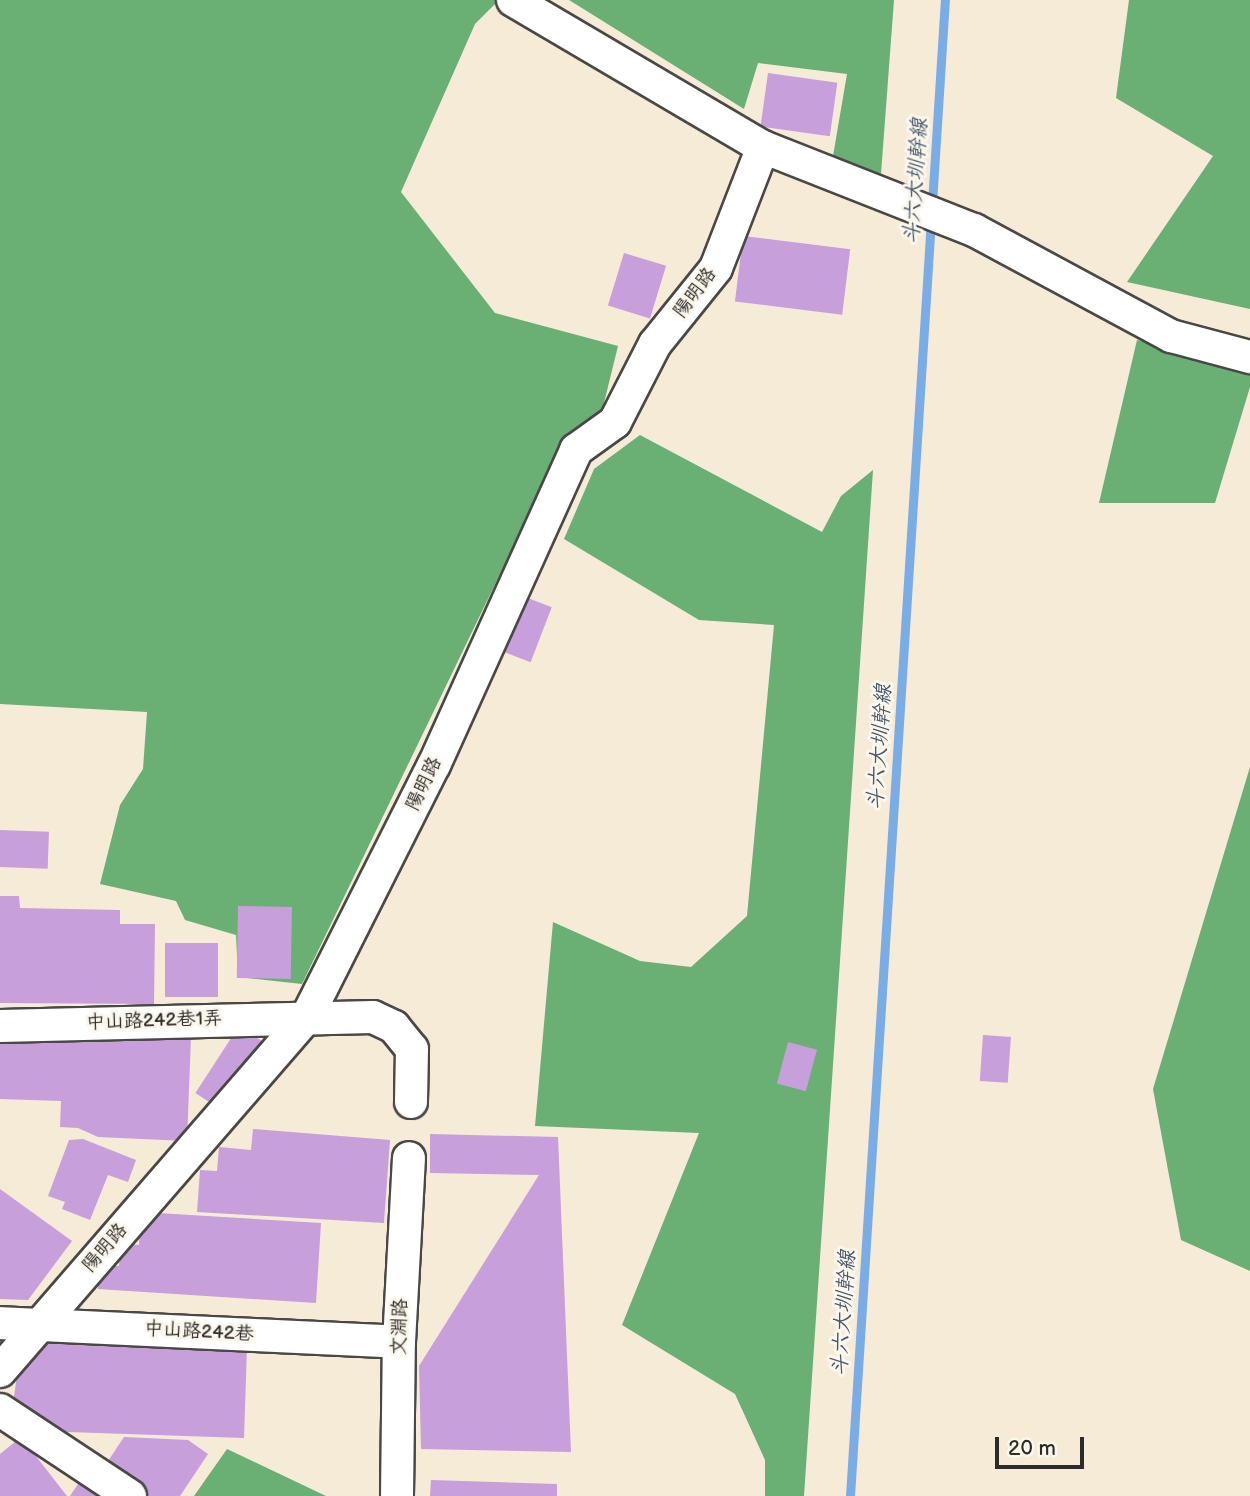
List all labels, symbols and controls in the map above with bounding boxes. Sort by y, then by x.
water label: 斗六大圳幹線 [899,117,933,245]
street label: 陽明路 [669,263,721,323]
water label: 斗六大圳幹線 [863,683,897,811]
street label: 陽明路 [401,753,447,815]
street label: 中山路242巷1弄 [86,1007,222,1035]
street label: 陽明路 [78,1219,132,1277]
water label: 斗六大圳幹線 [827,1249,861,1377]
street label: 文淵路 [388,1298,412,1356]
street label: 中山路242巷 [144,1318,254,1346]
scale bar [998,1422,1087,1466]
text: 20 m [1008,1436,1056,1461]

